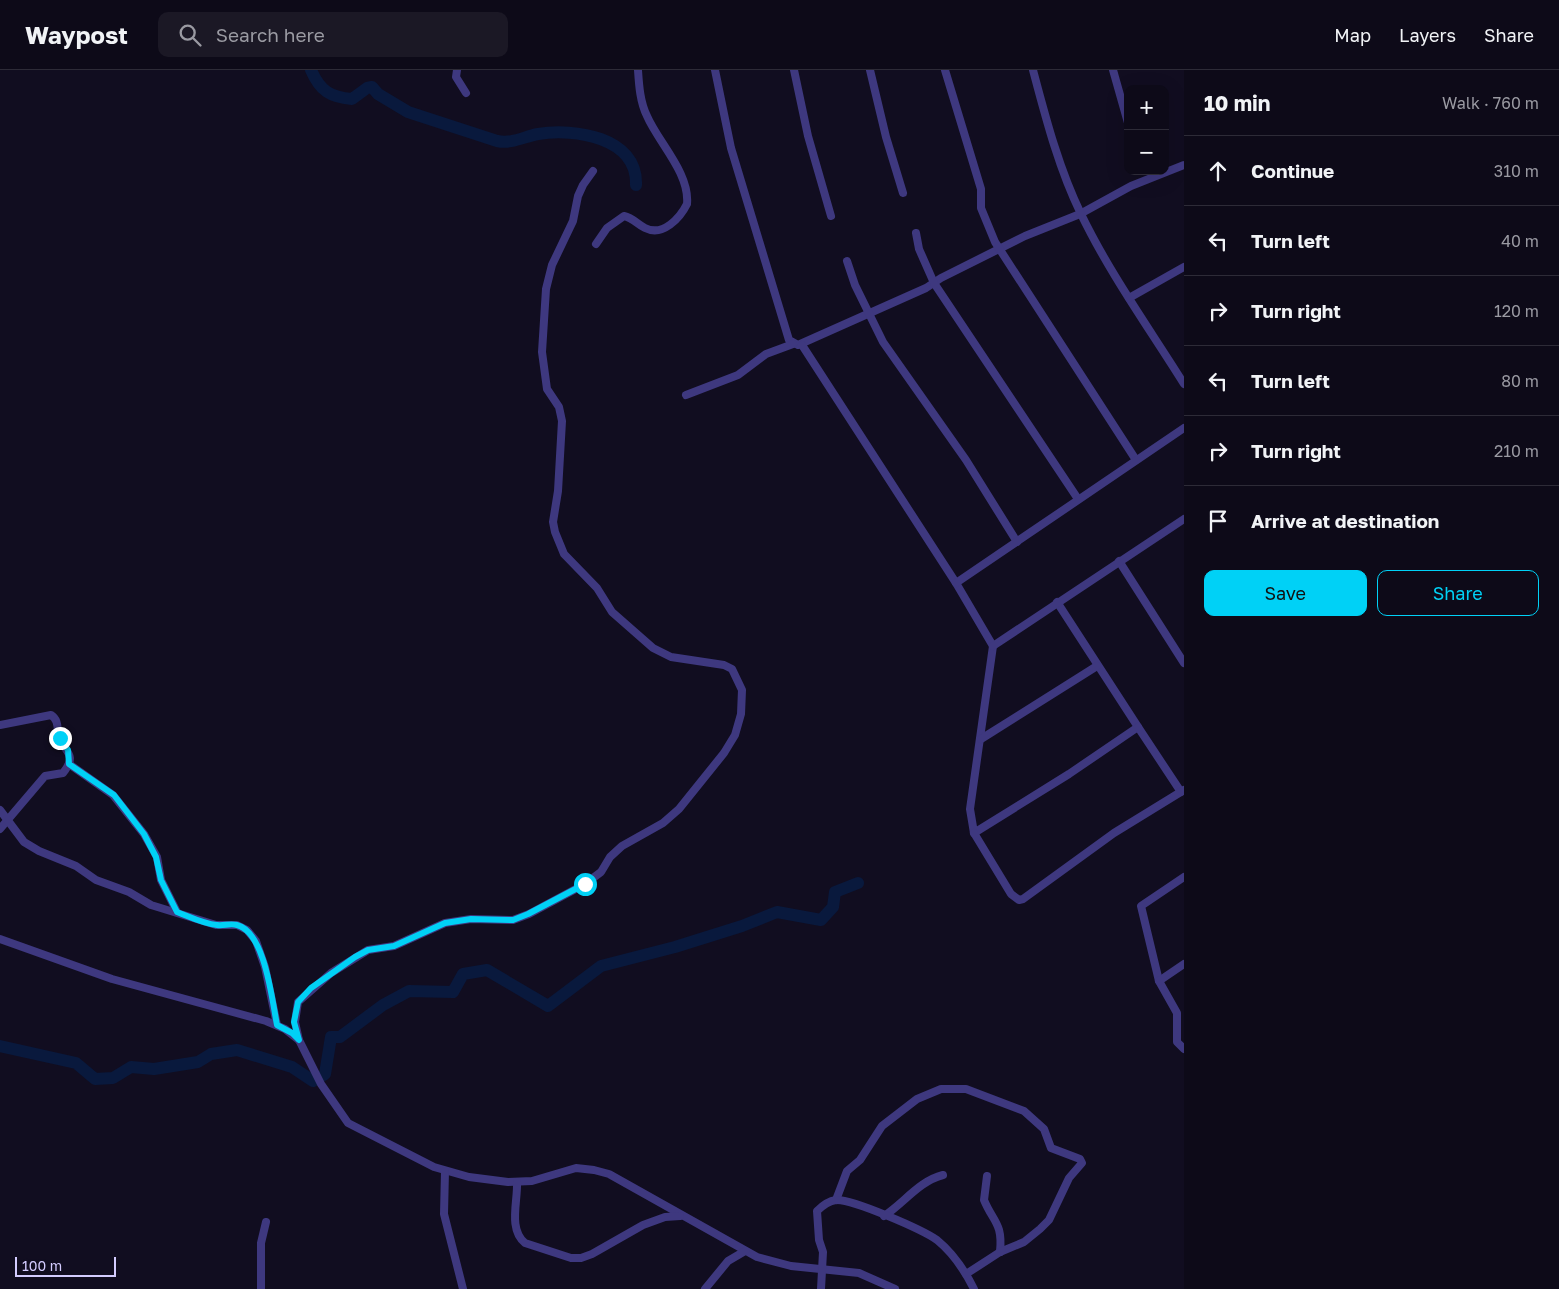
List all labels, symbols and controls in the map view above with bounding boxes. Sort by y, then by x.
search box [158,12,508,57]
text: Waypost [25,20,128,49]
icon: search [176,21,204,49]
text: Search here [216,23,325,46]
text: Map [1334,24,1371,46]
text: Layers [1399,24,1456,46]
text: Share [1484,24,1534,46]
map controls [1124,85,1169,175]
button: + [1124,85,1169,130]
text: 10 min [1204,90,1271,116]
text: Walk · 760 m [1442,93,1539,113]
button: − [1124,130,1169,175]
icon: ahead [1204,157,1232,185]
text: Continue [1251,159,1334,182]
text: 310 m [1494,161,1539,181]
icon: left [1204,227,1232,255]
text: Turn left [1251,229,1330,252]
text: 40 m [1501,231,1539,251]
icon: right [1204,297,1232,325]
text: Turn right [1251,299,1341,322]
text: 120 m [1494,301,1539,321]
icon: left [1204,367,1232,395]
text: Turn left [1251,369,1330,392]
text: 80 m [1501,371,1539,391]
icon: right [1204,437,1232,465]
text: Turn right [1251,439,1341,462]
text: 210 m [1494,441,1539,461]
icon: arrive [1204,507,1232,535]
text: Arrive at destination [1251,509,1439,532]
button: Save [1204,570,1367,616]
button: Share [1377,570,1539,616]
route end [49,727,72,750]
route start [574,873,597,896]
scale bar [15,1254,116,1277]
text: 100 m [22,1257,62,1274]

